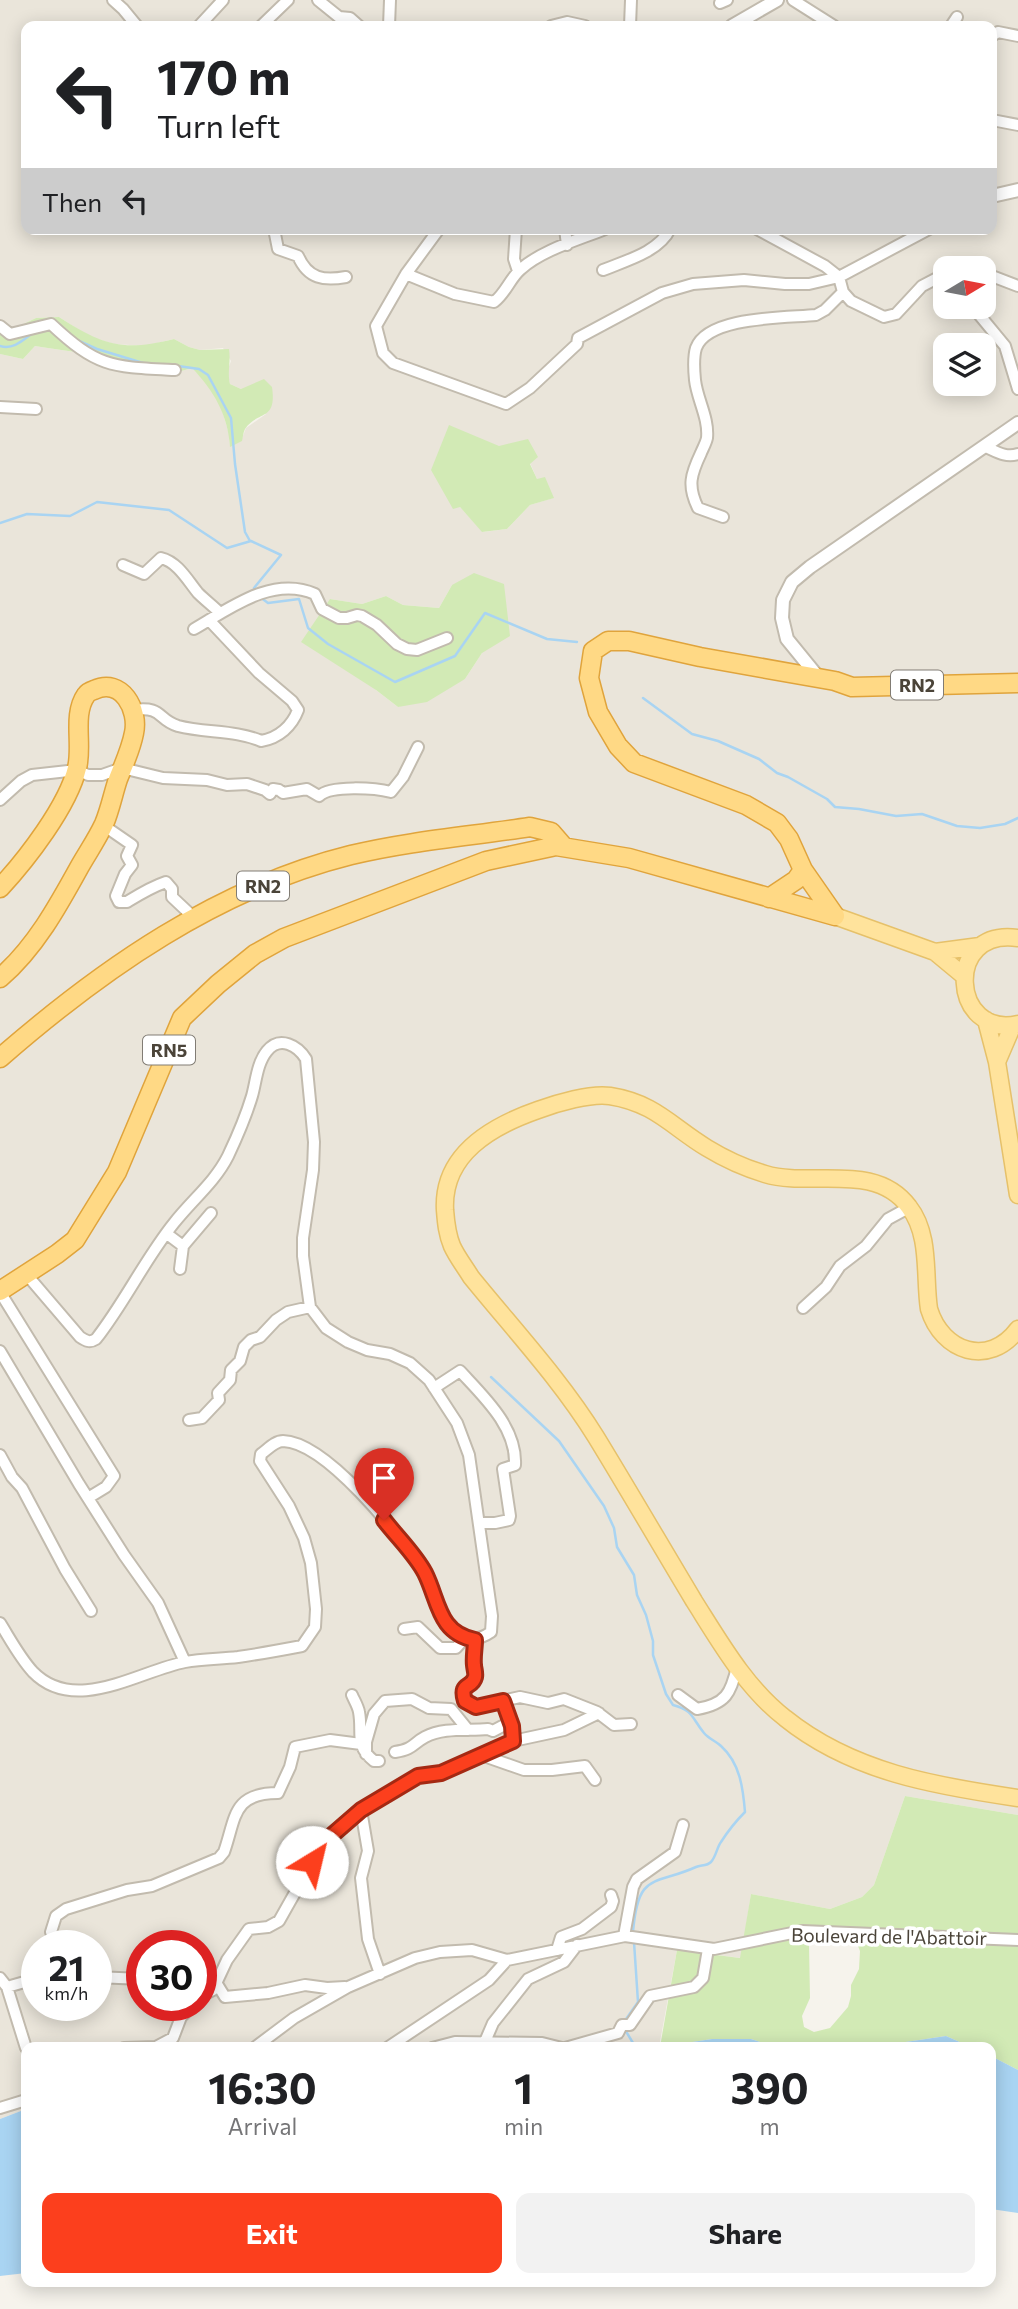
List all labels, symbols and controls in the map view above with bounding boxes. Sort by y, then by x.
text: 170 m [157,45,290,105]
icon: left [42,49,133,140]
text: Turn left [157,105,281,145]
icon: left [116,182,154,220]
text: Then [42,186,102,217]
north arrow [933,256,996,318]
map controls [933,256,996,396]
button: layers [933,333,996,396]
road number: RN2 [891,670,943,700]
road number: RN2 [237,872,289,900]
road number: RN5 [143,1036,195,1064]
pin [354,1448,414,1520]
icon: arrive [365,1459,403,1497]
position arrow [275,1825,349,1899]
street label: Boulevard de l'Abattoir [791,1923,988,1949]
speed limit sign: 30 [126,1930,217,2021]
text: 21 [49,1945,84,1988]
text: km/h [45,1982,88,2004]
text: 16:30 [208,2061,317,2113]
text: 1 [514,2061,533,2113]
text: 390 [730,2061,809,2113]
text: Arrival [228,2112,297,2140]
text: min [504,2112,543,2140]
text: m [760,2112,780,2140]
button: Exit [42,2193,502,2273]
button: Share [516,2193,975,2273]

